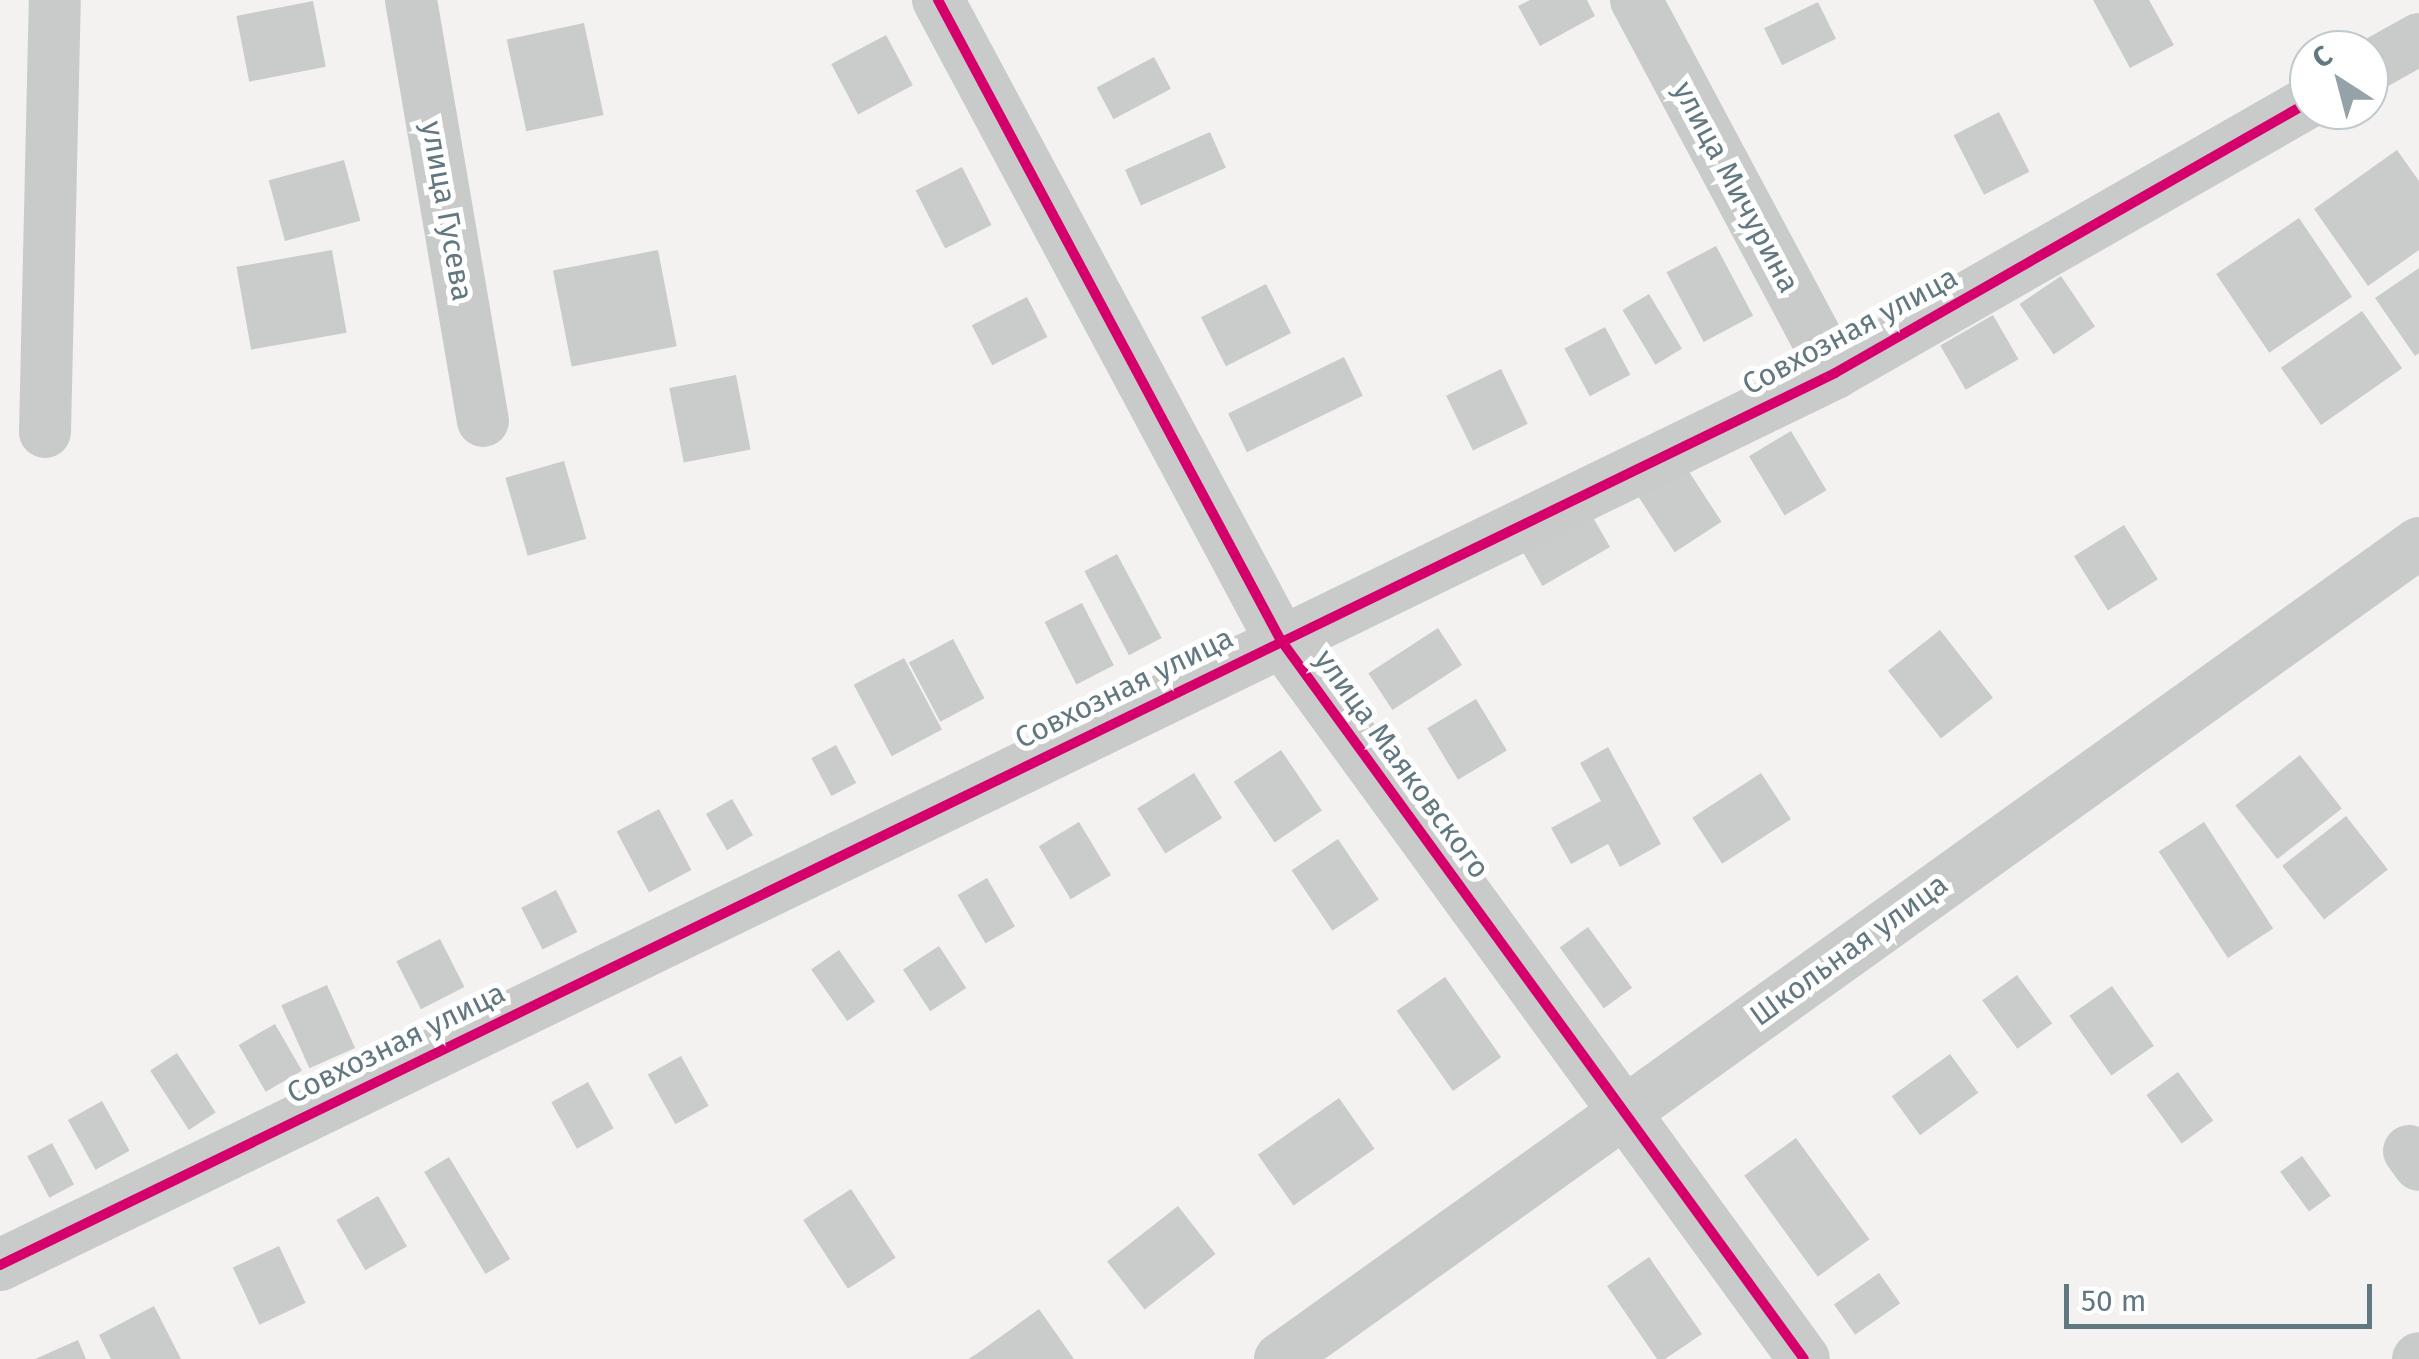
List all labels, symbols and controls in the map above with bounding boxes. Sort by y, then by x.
north arrow [2289,30,2389,130]
text: С [2306,39,2338,75]
street label: улица Мичурина [1665,75,1807,299]
street label: улица Гусева [413,118,481,304]
street label: Совхозная улица [1736,259,1964,403]
street label: Совхозная улица [1009,620,1239,756]
street label: улица Маяковского [1307,643,1497,885]
street label: Школьная улица [1743,866,1955,1034]
street label: Совхозная улица [281,975,511,1111]
scale bar [2069,1264,2376,1326]
text: 50 m [2081,1283,2146,1319]

